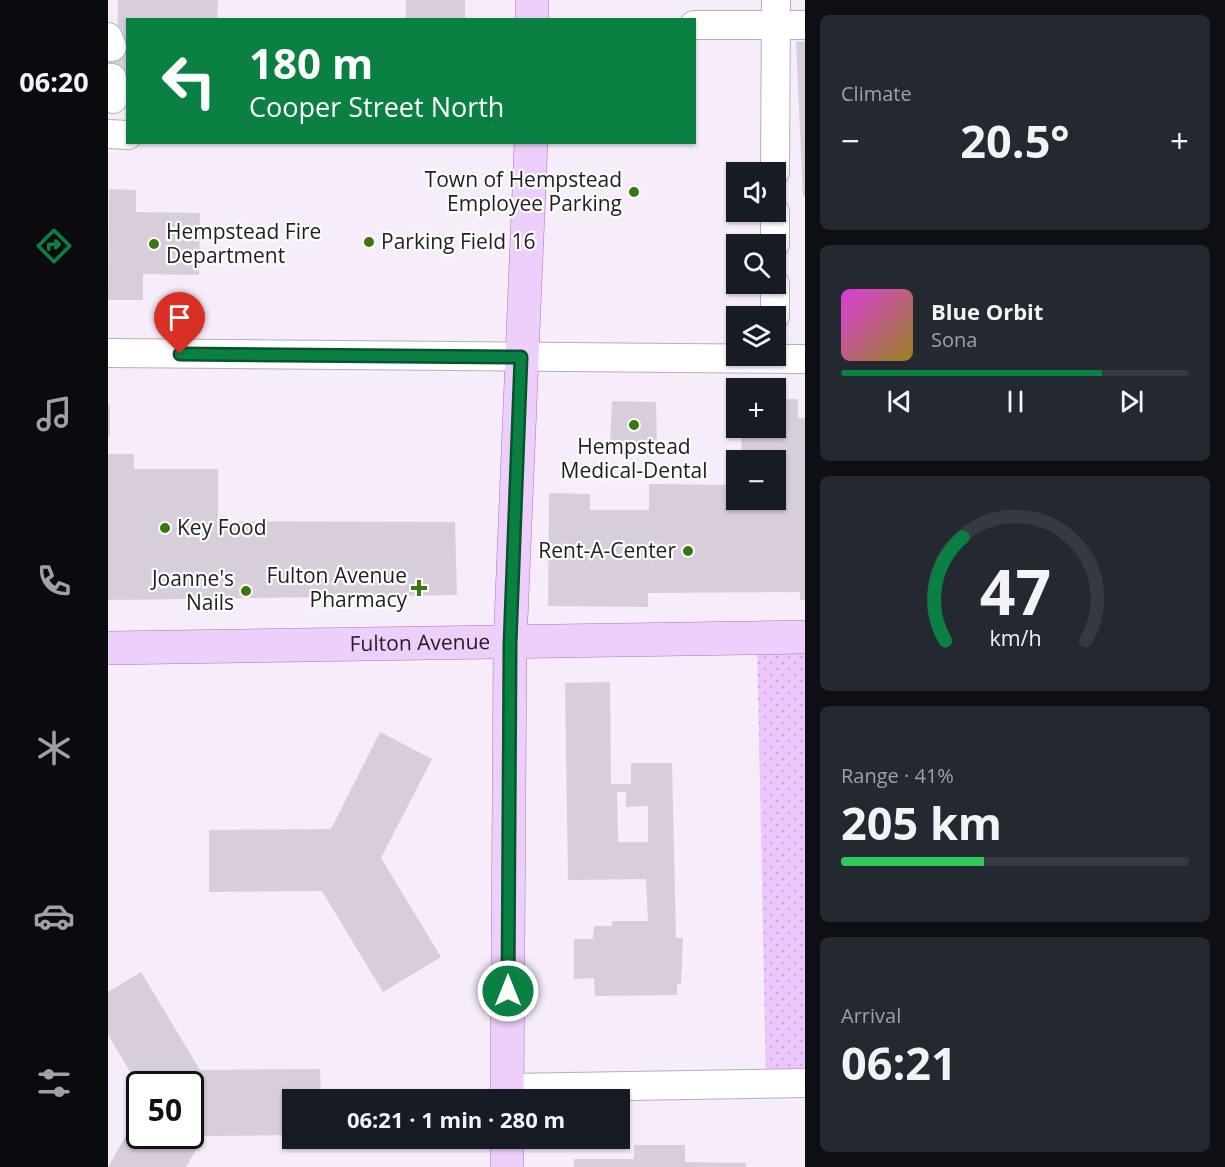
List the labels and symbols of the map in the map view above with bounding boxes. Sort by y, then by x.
place label: Town of Hempstead Employee Parking [425,165,622,217]
marker: Town of Hempstead Employee Parking [627,185,641,199]
place label: Hempstead Fire Department [166,217,321,269]
place label: Parking Field 16 [381,227,536,255]
marker: Parking Field 16 [362,235,376,249]
marker: Hempstead Fire Department [147,237,161,251]
pin [154,292,205,354]
marker: Hempstead Medical-Dental [627,418,641,432]
place label: Hempstead Medical-Dental [561,432,707,484]
place label: Key Food [177,513,267,541]
marker: Key Food [158,521,172,535]
place label: Rent-A-Center [538,536,676,564]
marker: Rent-A-Center [681,544,695,558]
place label: Fulton Avenue Pharmacy [266,561,407,613]
place label: Joanne's Nails [150,564,234,616]
marker: Fulton Avenue Pharmacy [412,581,426,595]
marker: Joanne's Nails [239,584,253,598]
street label: Fulton Avenue [349,627,491,657]
position arrow [476,959,540,1023]
speed limit sign: 50 [126,1071,204,1149]

